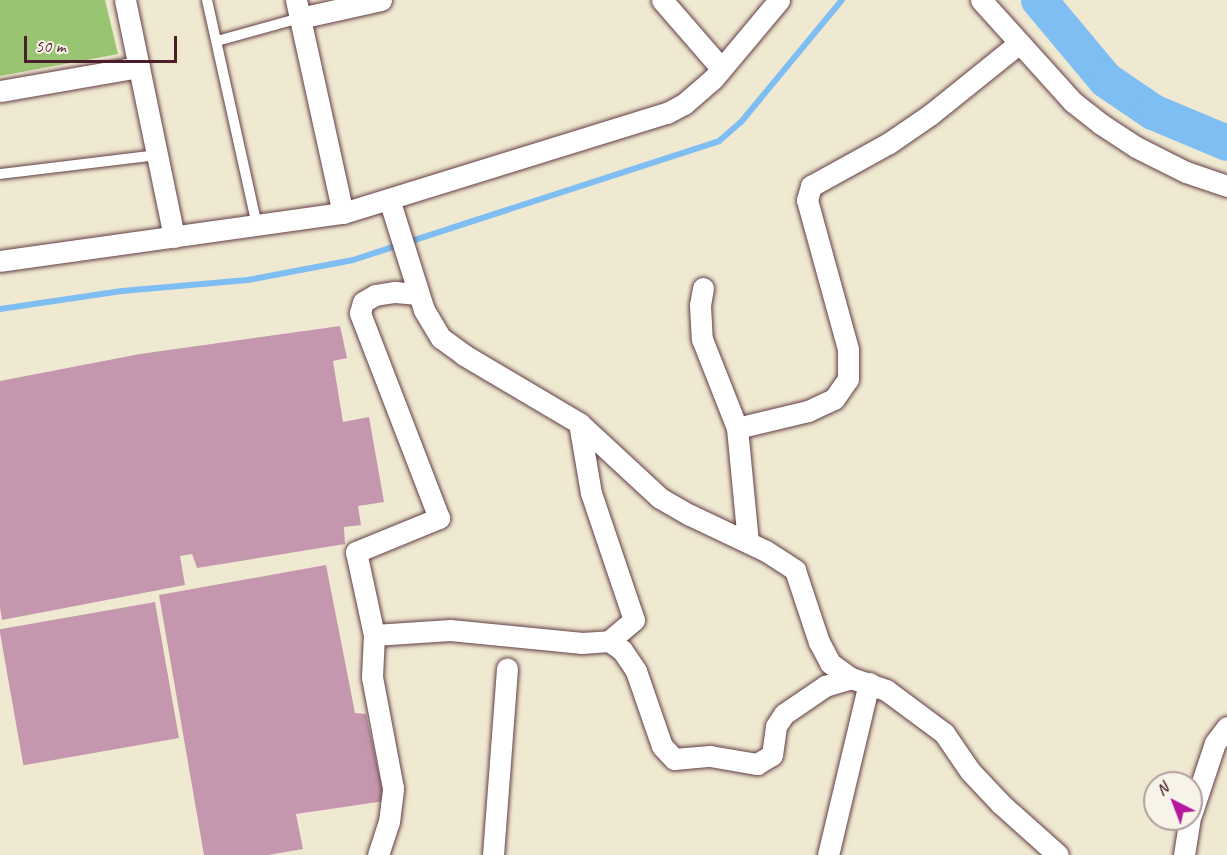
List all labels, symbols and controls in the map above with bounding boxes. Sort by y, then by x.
scale bar [27,24,180,62]
text: 50 m [35,35,66,57]
north arrow [1143,771,1203,831]
text: N [1152,778,1173,800]

